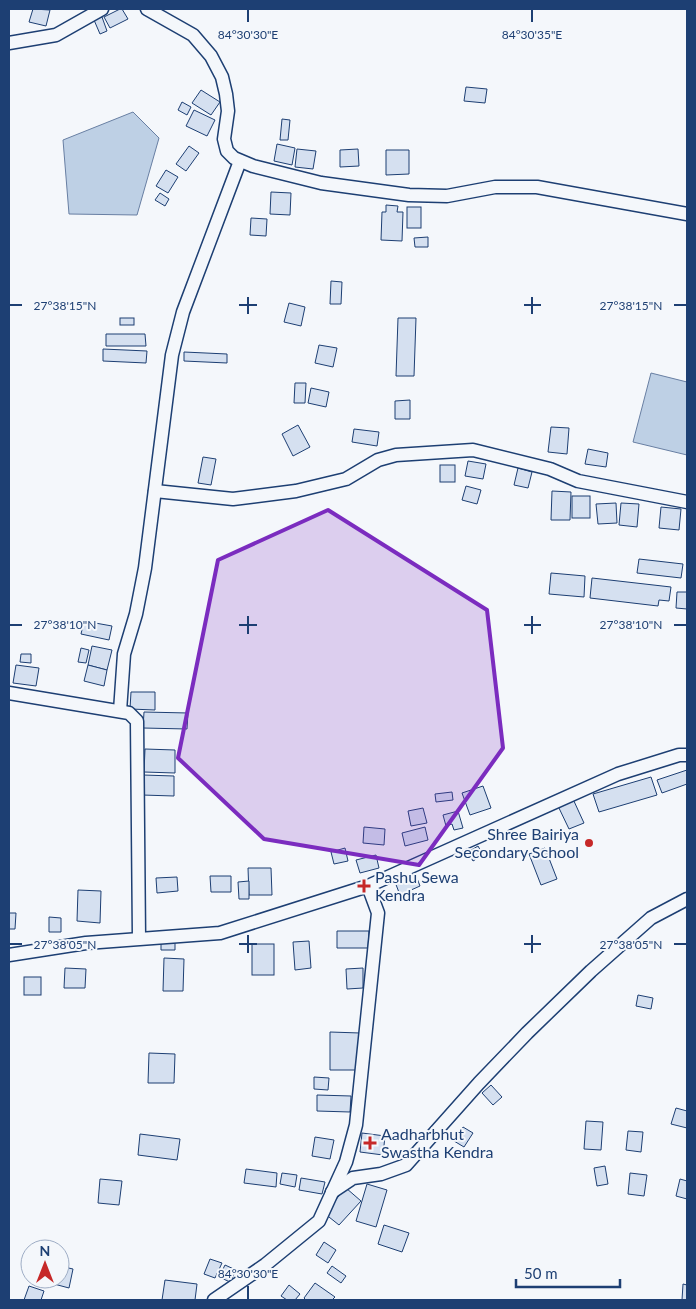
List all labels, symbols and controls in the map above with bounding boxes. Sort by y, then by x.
text: 84°30'30"E [218,27,278,42]
text: 84°30'35"E [502,27,562,42]
text: 27°38'15"N [34,298,96,313]
text: 27°38'15"N [600,298,662,313]
text: 27°38'10"N [34,617,96,632]
text: 27°38'10"N [600,617,662,632]
place label: Shree Bairiya Secondary School [455,824,579,861]
marker: Shree Bairiya Secondary School [583,837,595,849]
place label: Pashu Sewa Kendra [375,867,459,904]
marker: Pashu Sewa Kendra [357,879,371,893]
text: 27°38'05"N [34,937,96,952]
text: 27°38'05"N [600,937,662,952]
place label: Aadharbhut Swastha Kendra [381,1124,493,1161]
marker: Aadharbhut Swastha Kendra [363,1136,377,1150]
north arrow [20,1239,70,1289]
text: N [40,1242,50,1259]
scale bar [516,1256,620,1288]
text: 50 m [524,1264,558,1282]
text: 84°30'30"E [218,1266,278,1281]

